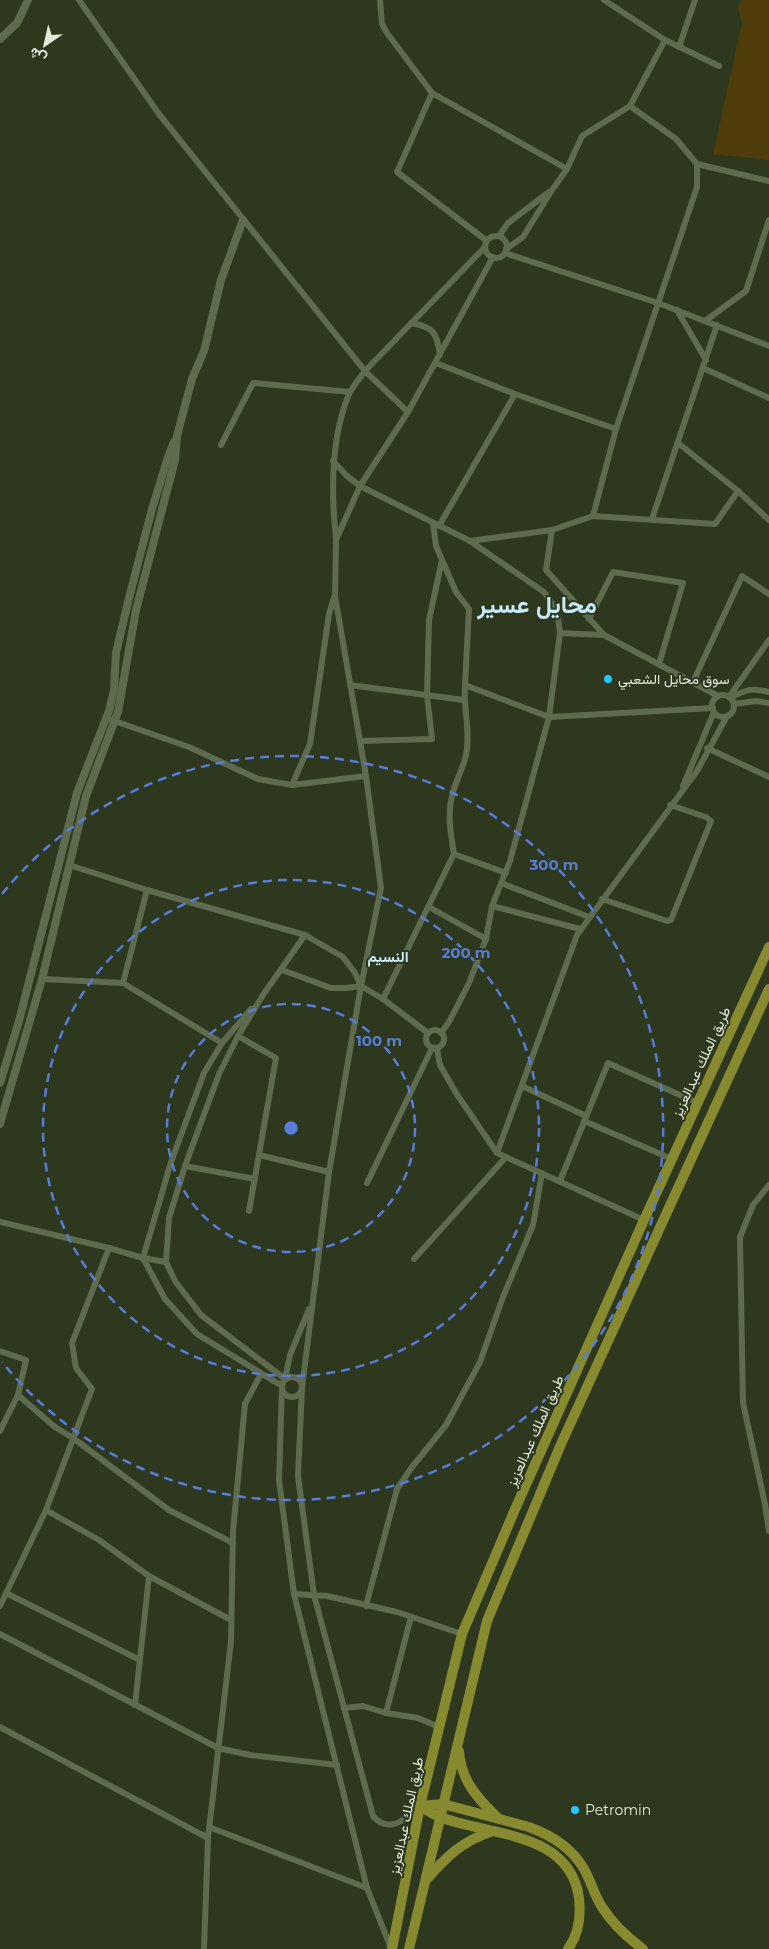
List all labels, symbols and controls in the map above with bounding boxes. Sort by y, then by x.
north arrow [20,20,70,70]
text: ش [26,44,50,68]
district label: محايل عسير [476,590,597,620]
place label: سوق محايل الشعبي [618,670,730,691]
marker: سوق محايل الشعبي [602,673,614,685]
text: 300 m [528,855,579,874]
text: 200 m [441,943,491,962]
district label: النسيم [367,947,409,967]
street label: طريق الملك عبدالعزيز [667,1004,735,1121]
text: 100 m [356,1031,402,1050]
centre of rings [282,1119,300,1137]
street label: طريق الملك عبدالعزيز [502,1372,568,1490]
street label: طريق الملك عبدالعزيز [385,1755,427,1878]
place label: Petromin [585,1801,651,1819]
marker: Petromin [569,1804,581,1816]

